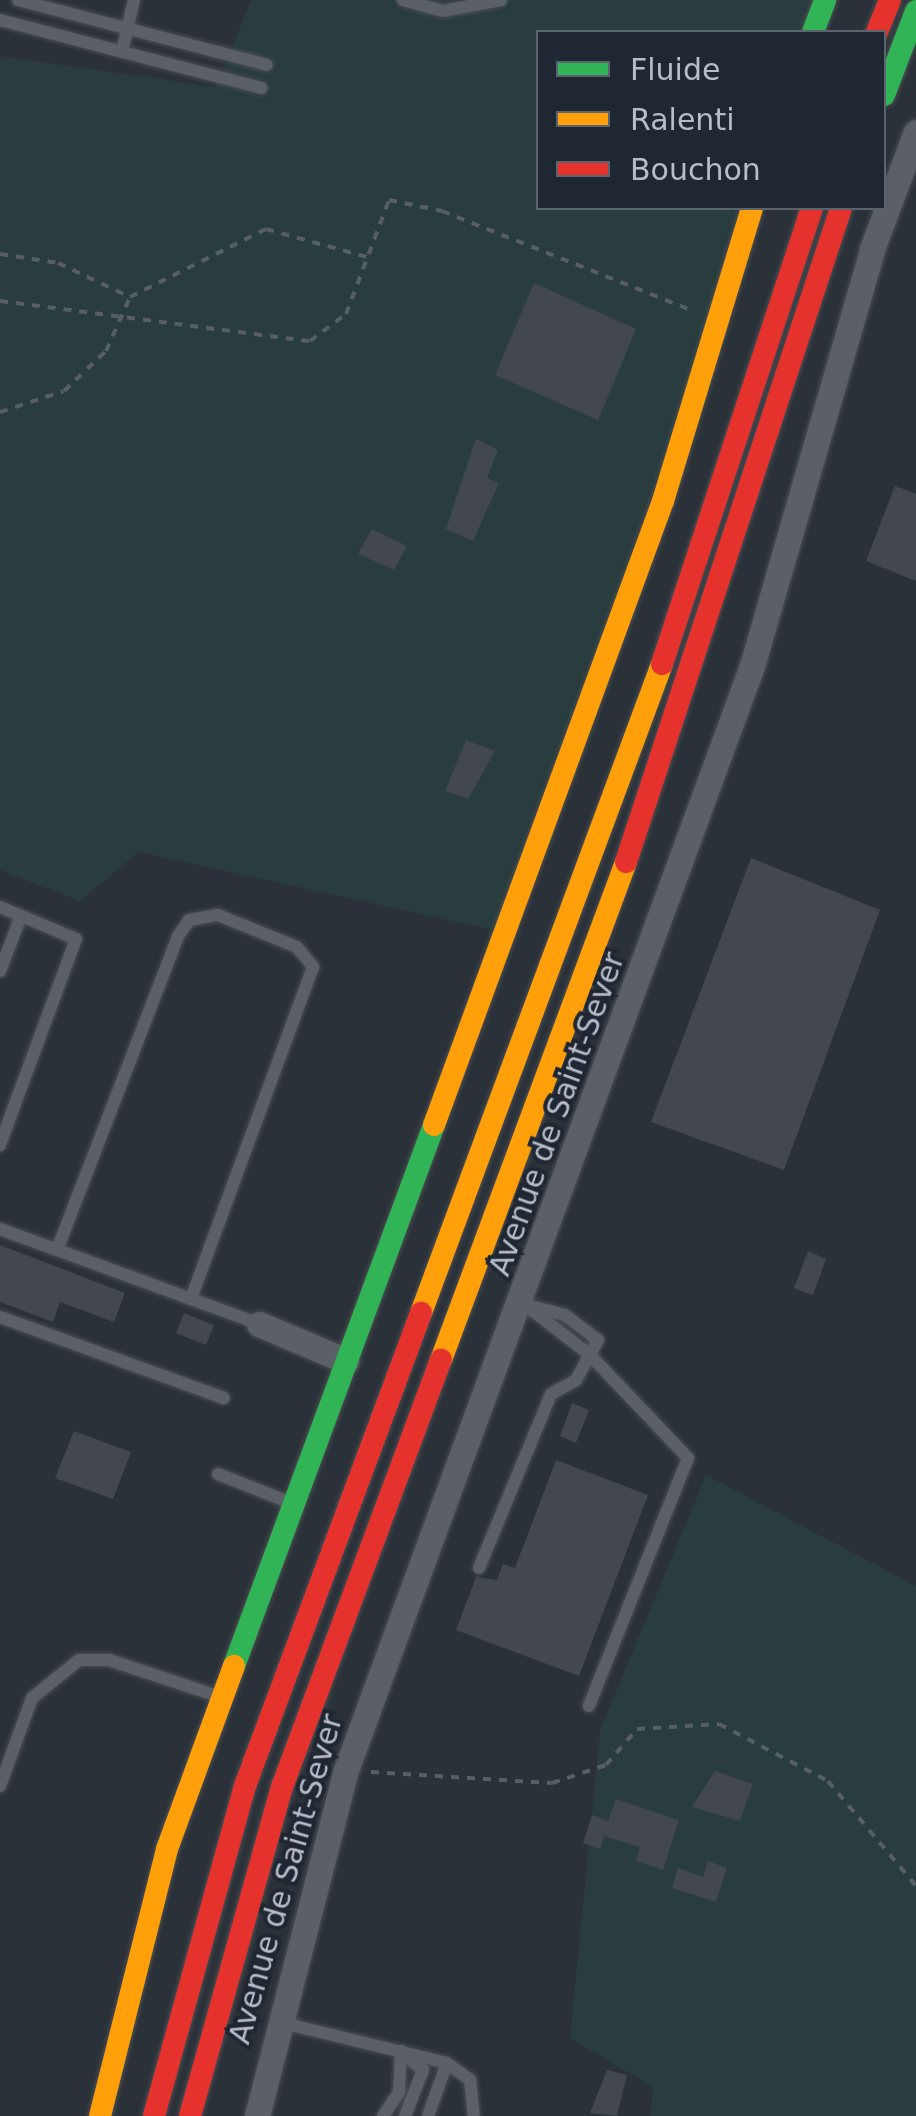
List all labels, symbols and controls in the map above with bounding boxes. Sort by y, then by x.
legend [536,30,886,210]
text: Fluide [630,52,720,87]
text: Ralenti [630,102,734,137]
text: Bouchon [630,152,761,187]
street label: Avenue de Saint-Sever [482,947,632,1281]
street label: Avenue de Saint-Sever [222,1710,350,2048]

